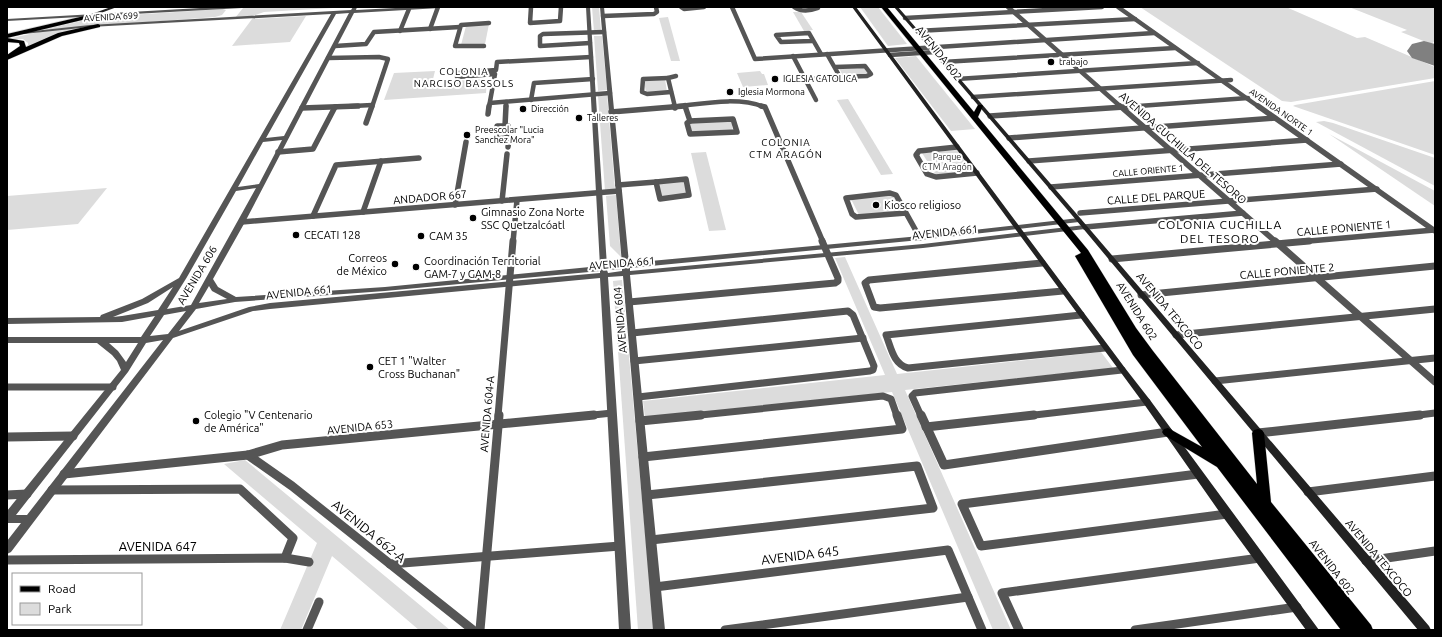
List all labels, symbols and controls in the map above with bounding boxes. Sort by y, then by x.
street label: AVENIDA 699 [84,11,138,23]
street label: AVENIDA 602 [913,23,965,83]
marker: trabajo [1046,57,1056,67]
place label: trabajo [1059,57,1088,67]
district label: COLONIA NARCISO BASSOLS [414,66,514,89]
marker: IGLESIA CATOLICA [770,74,780,84]
place label: IGLESIA CATOLICA [783,74,857,84]
street label: AVENIDA NORTE 1 [1247,86,1315,138]
marker: Iglesia Mormona [725,87,735,97]
place label: Iglesia Mormona [738,87,805,97]
street label: AVENIDA CUCHILLA DEL TESORO [1117,90,1249,206]
marker: Dirección [518,104,528,114]
place label: Dirección [531,104,569,114]
marker: Talleres [574,113,584,123]
place label: Talleres [587,113,618,123]
place label: Preescolar "Lucia Sanchez Mora" [475,125,544,145]
marker: Preescolar "Lucia Sanchez Mora" [462,130,472,140]
district label: COLONIA CTM ARAGÓN [749,137,823,160]
park label: Parque CTM Aragón [922,152,972,172]
street label: CALLE ORIENTE 1 [1112,163,1184,179]
street label: ANDADOR 667 [393,188,467,206]
street label: CALLE DEL PARQUE [1107,188,1205,206]
place label: Kiosco religioso [884,199,961,211]
marker: Kiosco religioso [871,200,881,210]
place label: Gimnasio Zona Norte SSC Quetzalcóatl [481,206,585,231]
marker: Gimnasio Zona Norte SSC Quetzalcóatl [468,213,478,223]
district label: COLONIA CUCHILLA DEL TESORO [1158,218,1282,245]
street label: CALLE PONIENTE 1 [1296,218,1392,238]
street label: AVENIDA 661 [911,223,979,241]
place label: CECATI 128 [304,229,360,241]
marker: CECATI 128 [291,230,301,240]
place label: CAM 35 [429,230,468,242]
marker: CAM 35 [416,231,426,241]
street label: AVENIDA 606 [175,243,219,307]
place label: Correos de México [337,252,387,277]
street label: AVENIDA 661 [588,254,656,272]
place label: Coordinación Territorial GAM-7 y GAM-8 [424,255,541,280]
marker: Correos de México [390,259,400,269]
street label: CALLE PONIENTE 2 [1239,261,1335,281]
marker: Coordinación Territorial GAM-7 y GAM-8 [411,262,421,272]
street label: AVENIDA TEXCOCO [1134,270,1206,352]
street label: AVENIDA 602 [1114,280,1160,342]
street label: AVENIDA 661 [265,283,333,301]
street label: AVENIDA 604 [611,286,629,354]
place label: CET 1 "Walter Cross Buchanan" [378,355,460,380]
marker: CET 1 "Walter Cross Buchanan" [365,362,375,372]
street label: AVENIDA 604-A [478,374,496,453]
place label: Colegio "V Centenario de América" [204,409,313,434]
marker: Colegio "V Centenario de América" [191,416,201,426]
street label: AVENIDA 653 [326,418,394,436]
street label: AVENIDA 662-A [329,497,409,565]
street label: AVENIDA TEXCOCO [1343,517,1415,599]
street label: AVENIDA 602 [1307,537,1357,597]
street label: AVENIDA 647 [119,539,197,553]
street label: AVENIDA 645 [760,543,840,567]
legend [12,573,142,625]
text: Road [48,582,76,595]
text: Park [48,602,72,615]

